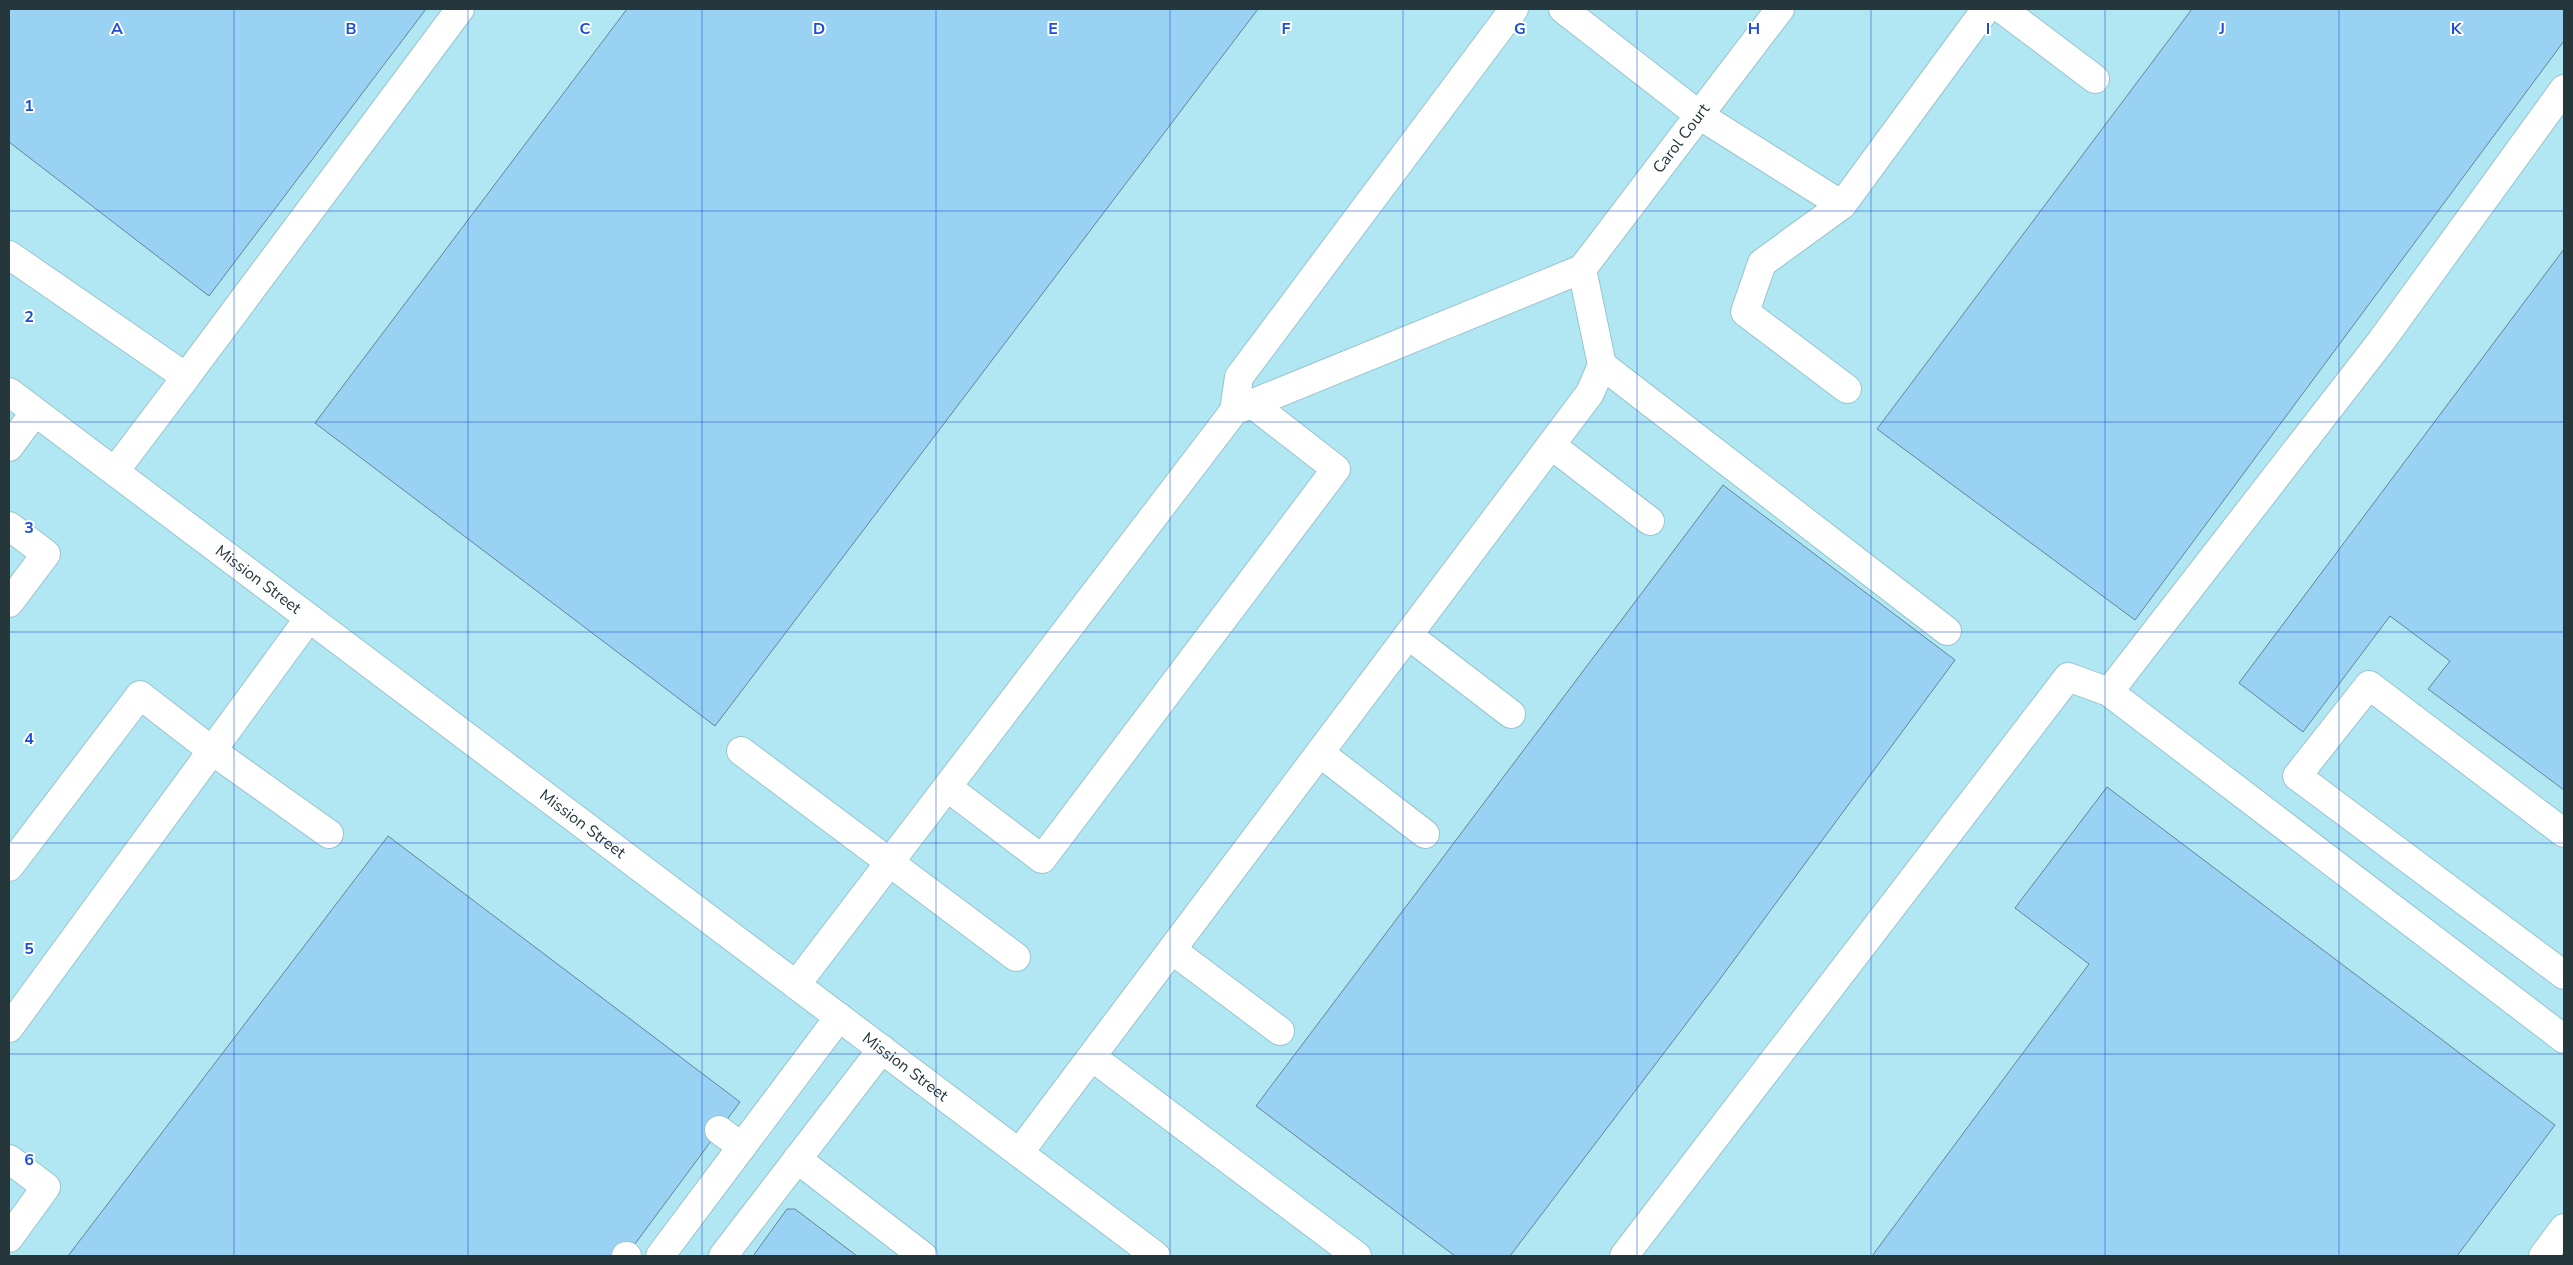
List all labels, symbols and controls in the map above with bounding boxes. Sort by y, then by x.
text: A [111,18,123,40]
text: B [345,18,357,40]
text: C [580,18,591,40]
text: D [813,18,825,40]
text: E [1048,18,1058,40]
text: F [1282,18,1291,40]
text: G [1514,18,1526,40]
text: H [1748,18,1760,40]
text: I [1986,18,1990,40]
text: J [2218,18,2225,40]
text: K [2451,18,2463,40]
text: 1 [24,95,34,117]
street label: Carol Court [1648,99,1715,178]
text: 2 [24,306,34,328]
text: 3 [24,517,34,539]
street label: Mission Street [211,540,306,620]
text: 4 [24,728,34,750]
street label: Mission Street [535,784,630,864]
text: 5 [24,938,34,960]
street label: Mission Street [858,1027,953,1107]
text: 6 [24,1149,34,1171]

